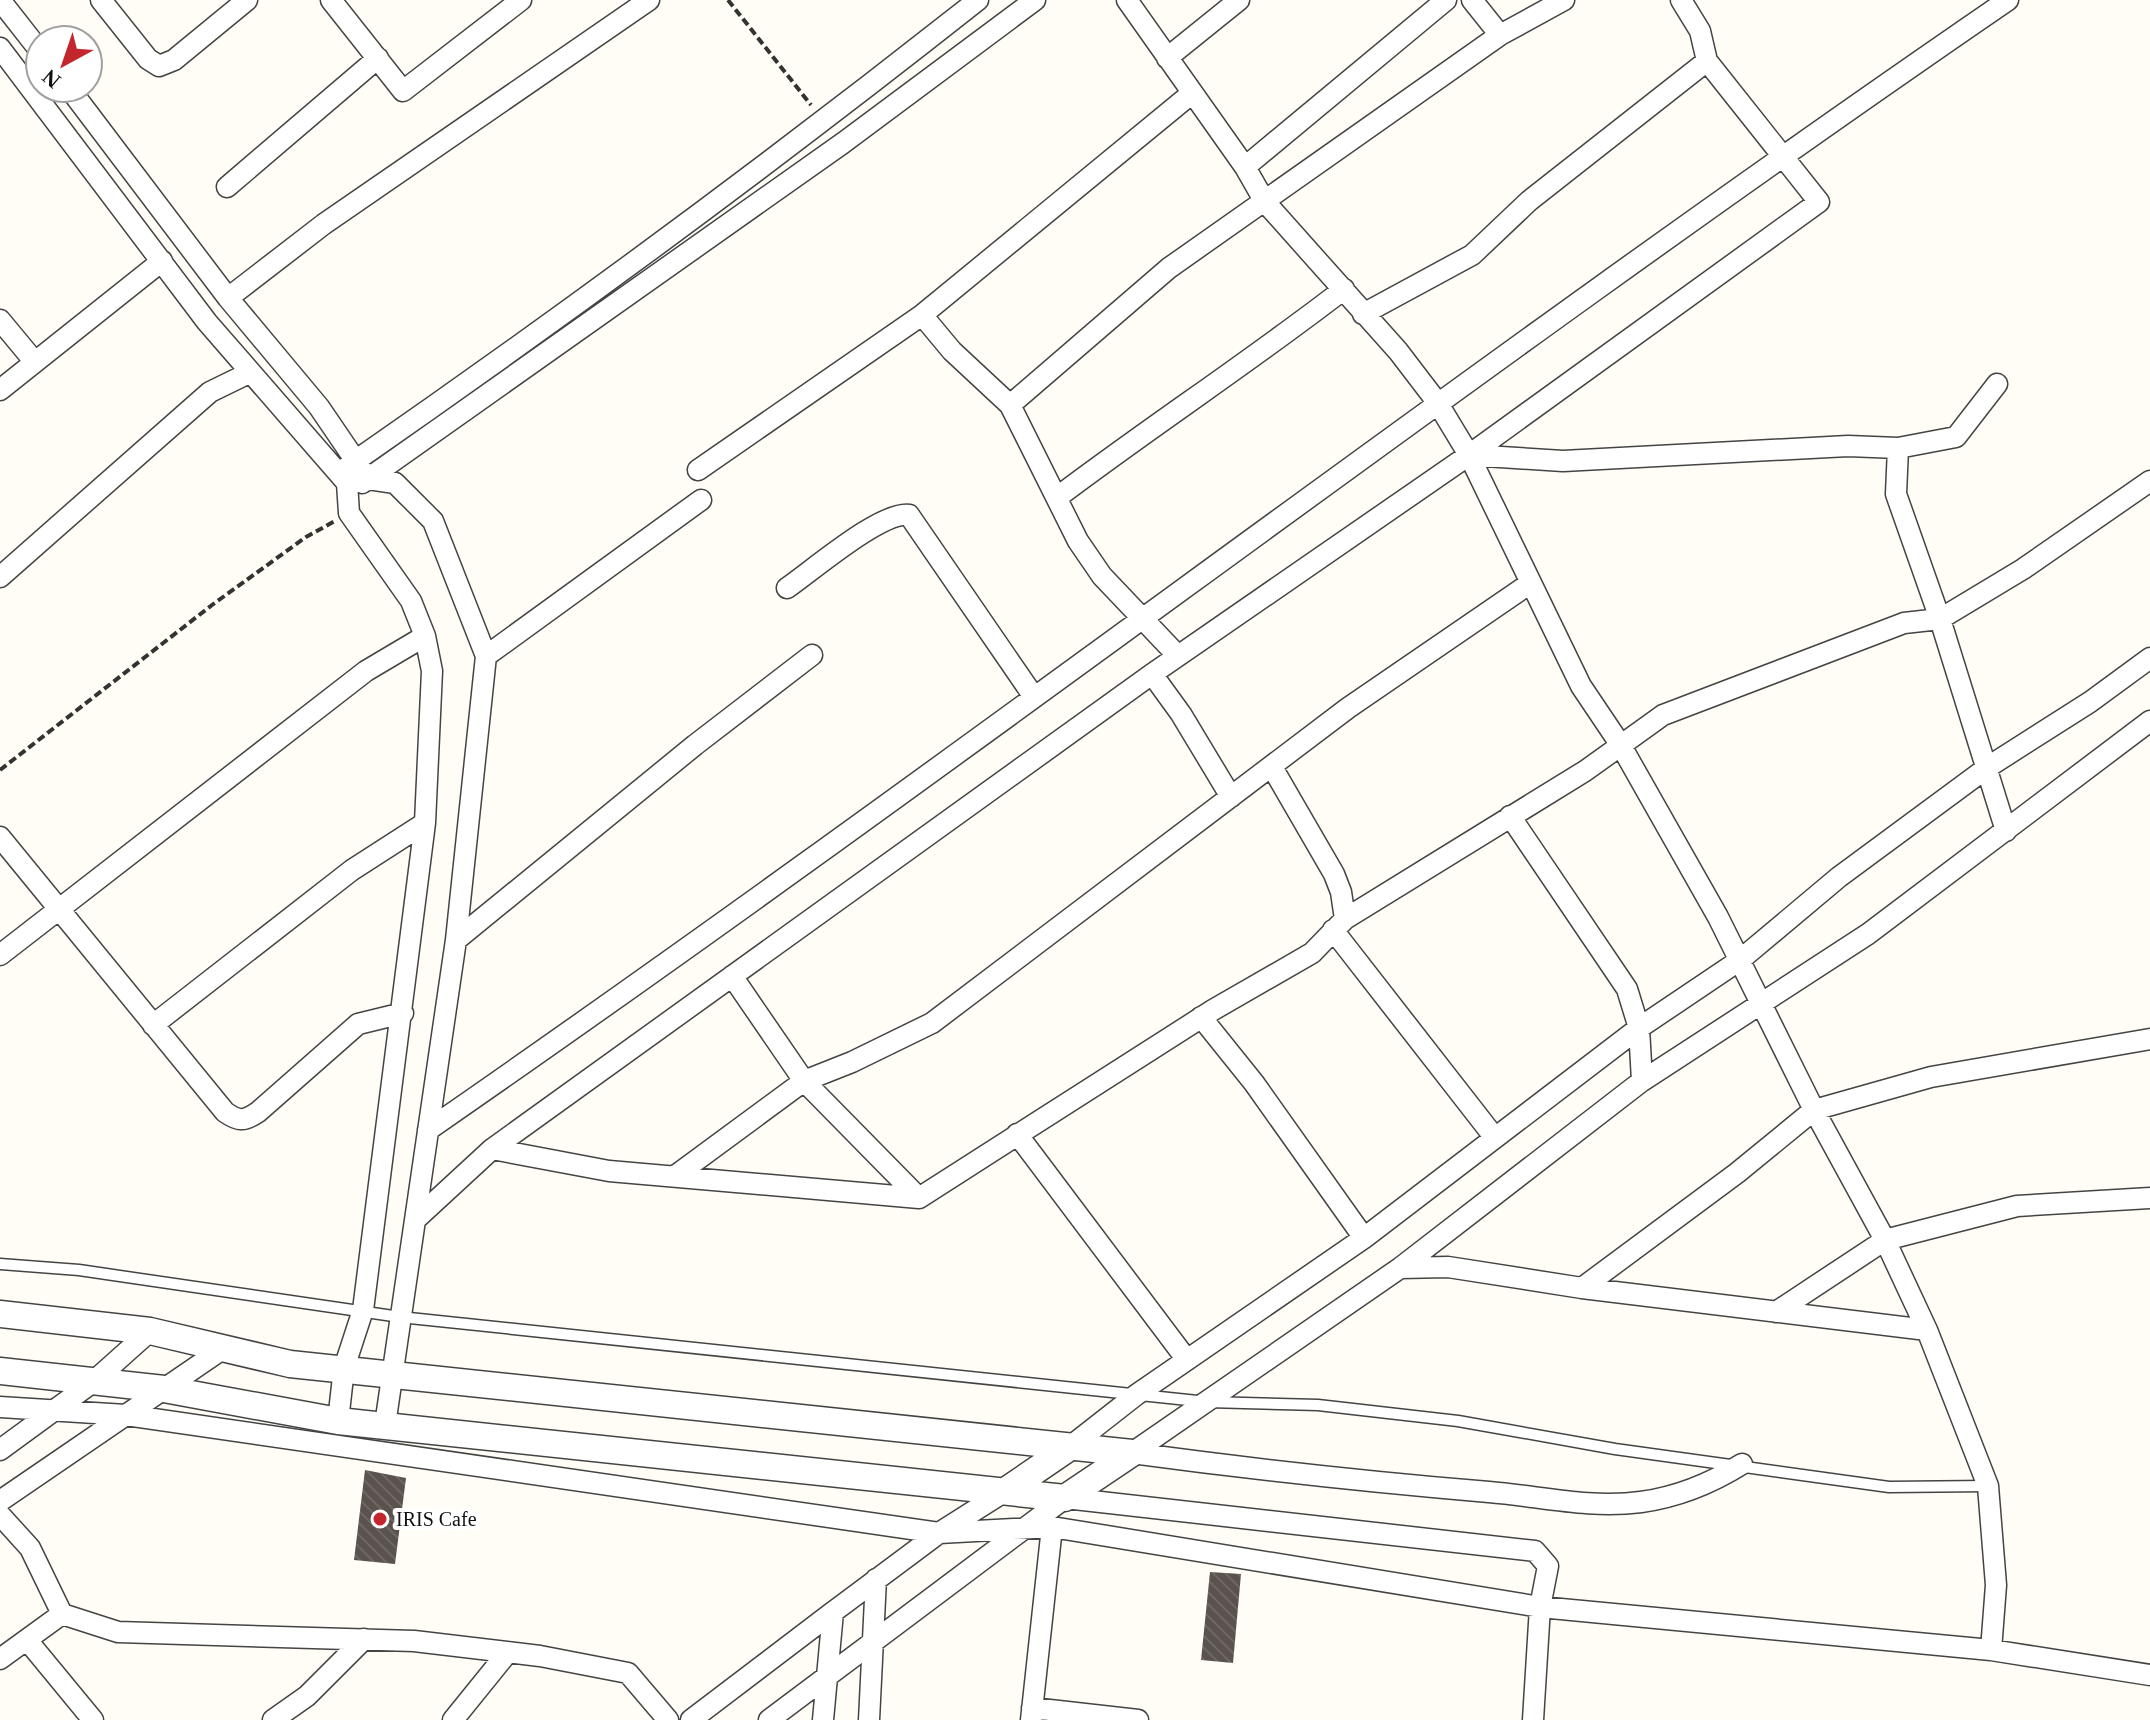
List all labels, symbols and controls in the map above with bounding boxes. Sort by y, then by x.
north arrow [24,24,104,104]
text: N [37,64,66,94]
place label: IRIS Cafe [396,1508,477,1530]
marker: IRIS Cafe [371,1510,389,1528]

